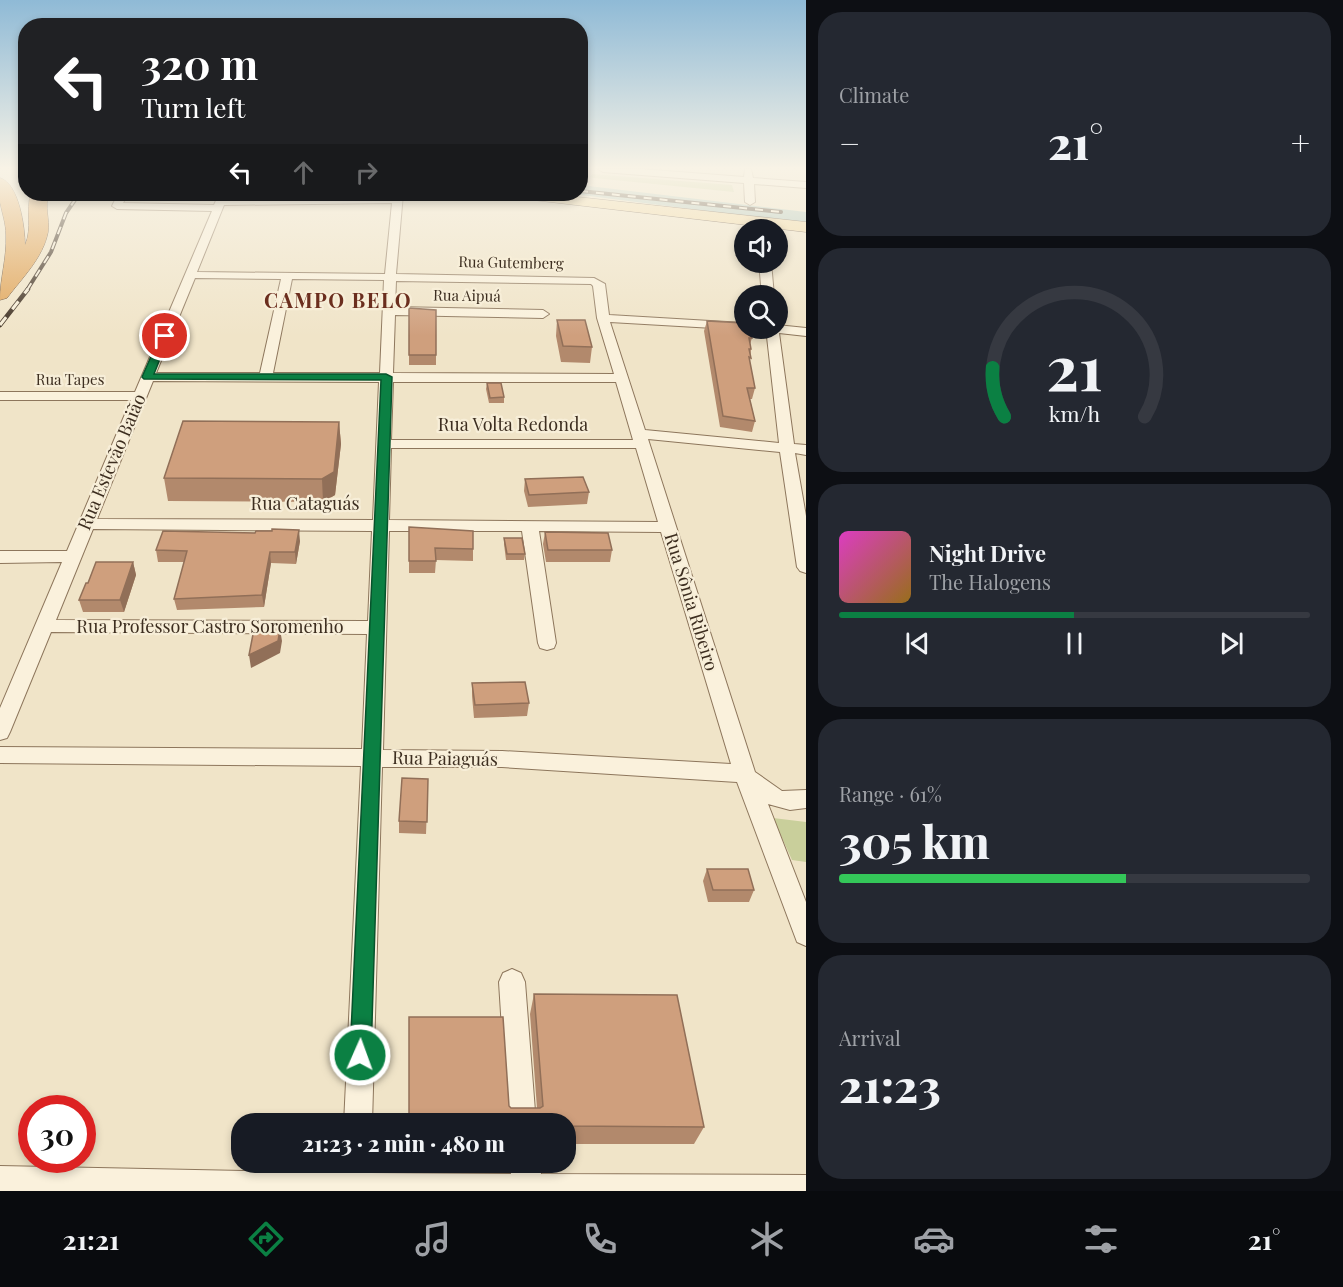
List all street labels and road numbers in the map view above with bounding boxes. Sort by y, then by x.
street label: Rua Gutemberg [458,251,564,273]
street label: Rua Aipuá [433,284,502,306]
street label: Rua Tapes [36,369,104,389]
street label: Rua Estevão Baião [71,390,151,534]
street label: Rua Volta Redonda [438,412,588,436]
street label: Rua Cataguás [250,491,360,515]
street label: Rua Sônia Ribeiro [660,530,724,674]
street label: Rua Professor Castro Soromenho [76,614,344,638]
street label: Rua Paiaguás [392,745,498,771]

